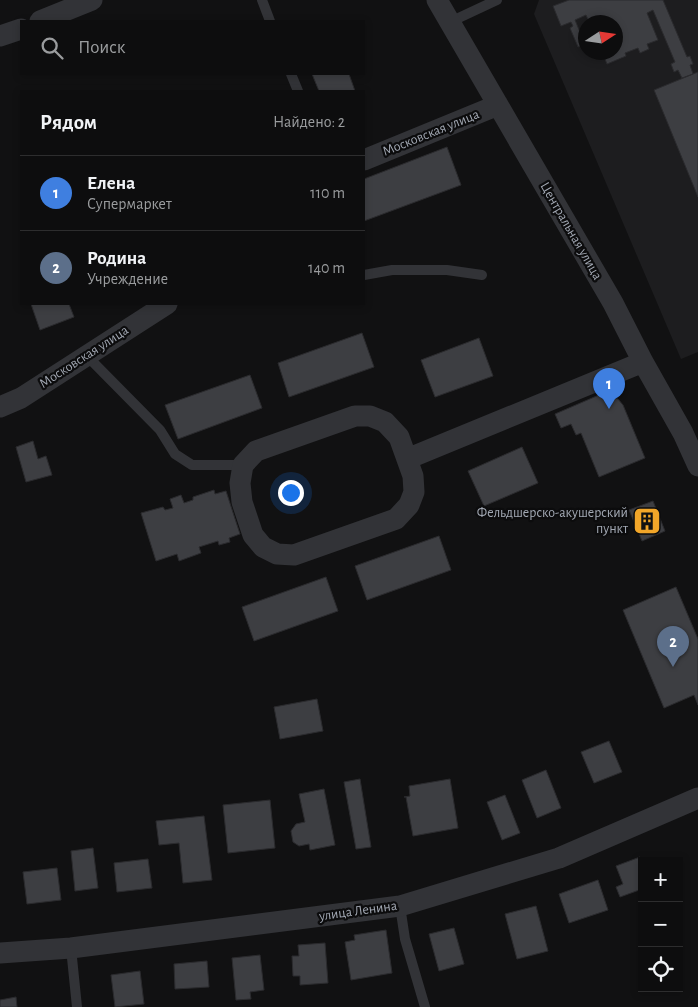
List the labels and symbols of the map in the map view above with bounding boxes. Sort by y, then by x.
north arrow [578,15,623,60]
street label: Московская улица [381,107,482,159]
street label: Центральная улица [537,180,605,283]
street label: Московская улица [37,323,131,391]
pin: 1 [593,368,625,409]
your location [278,480,304,506]
place label: Фельдшерско-акушерский пункт [477,506,629,536]
building icon: Фельдшерско-акушерский пункт [632,506,662,536]
pin: 2 [657,626,689,667]
street label: улица Ленина [317,899,399,924]

